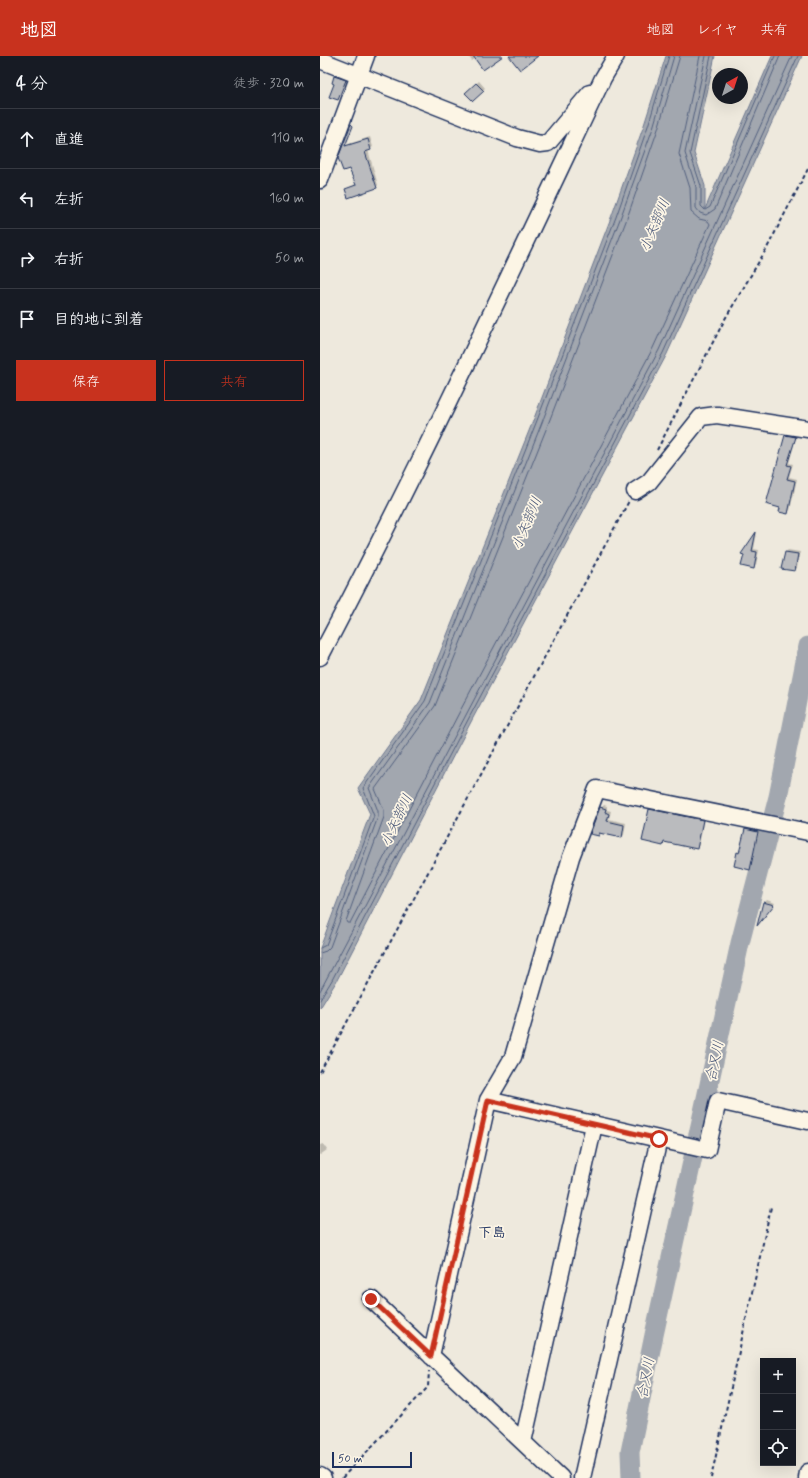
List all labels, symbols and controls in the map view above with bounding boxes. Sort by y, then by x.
text: 地図 [20,18,58,43]
text: 地図 [647,21,675,39]
text: レイヤ [697,21,738,39]
text: 共有 [760,21,788,39]
north arrow [712,68,748,104]
text: 4 分 [16,73,47,95]
text: 徒歩 · 320 m [234,75,304,92]
icon: ahead [16,128,38,150]
text: 直進 [54,130,84,150]
text: 110 m [271,130,304,147]
icon: left [16,188,38,210]
text: 左折 [54,190,84,210]
text: 160 m [269,190,304,207]
water label: 小矢部川 [636,196,674,255]
icon: right [16,248,38,270]
text: 右折 [54,250,84,270]
text: 50 m [275,250,304,267]
icon: arrive [16,308,38,330]
text: 目的地に到着 [54,310,144,330]
button: 保存 [16,360,156,401]
button: 共有 [164,360,304,401]
water label: 小矢部川 [508,494,546,553]
water label: 小矢部川 [377,791,417,850]
water label: 合又川 [702,1039,728,1084]
route start [650,1130,668,1148]
district label: 下島 [478,1224,506,1242]
route end [362,1290,380,1308]
water label: 合又川 [633,1356,659,1401]
map controls [760,1358,796,1466]
button: + [760,1358,796,1394]
button: − [760,1394,796,1430]
button: locate [760,1430,796,1466]
scale bar [332,1450,412,1469]
text: 50 m [338,1452,363,1466]

